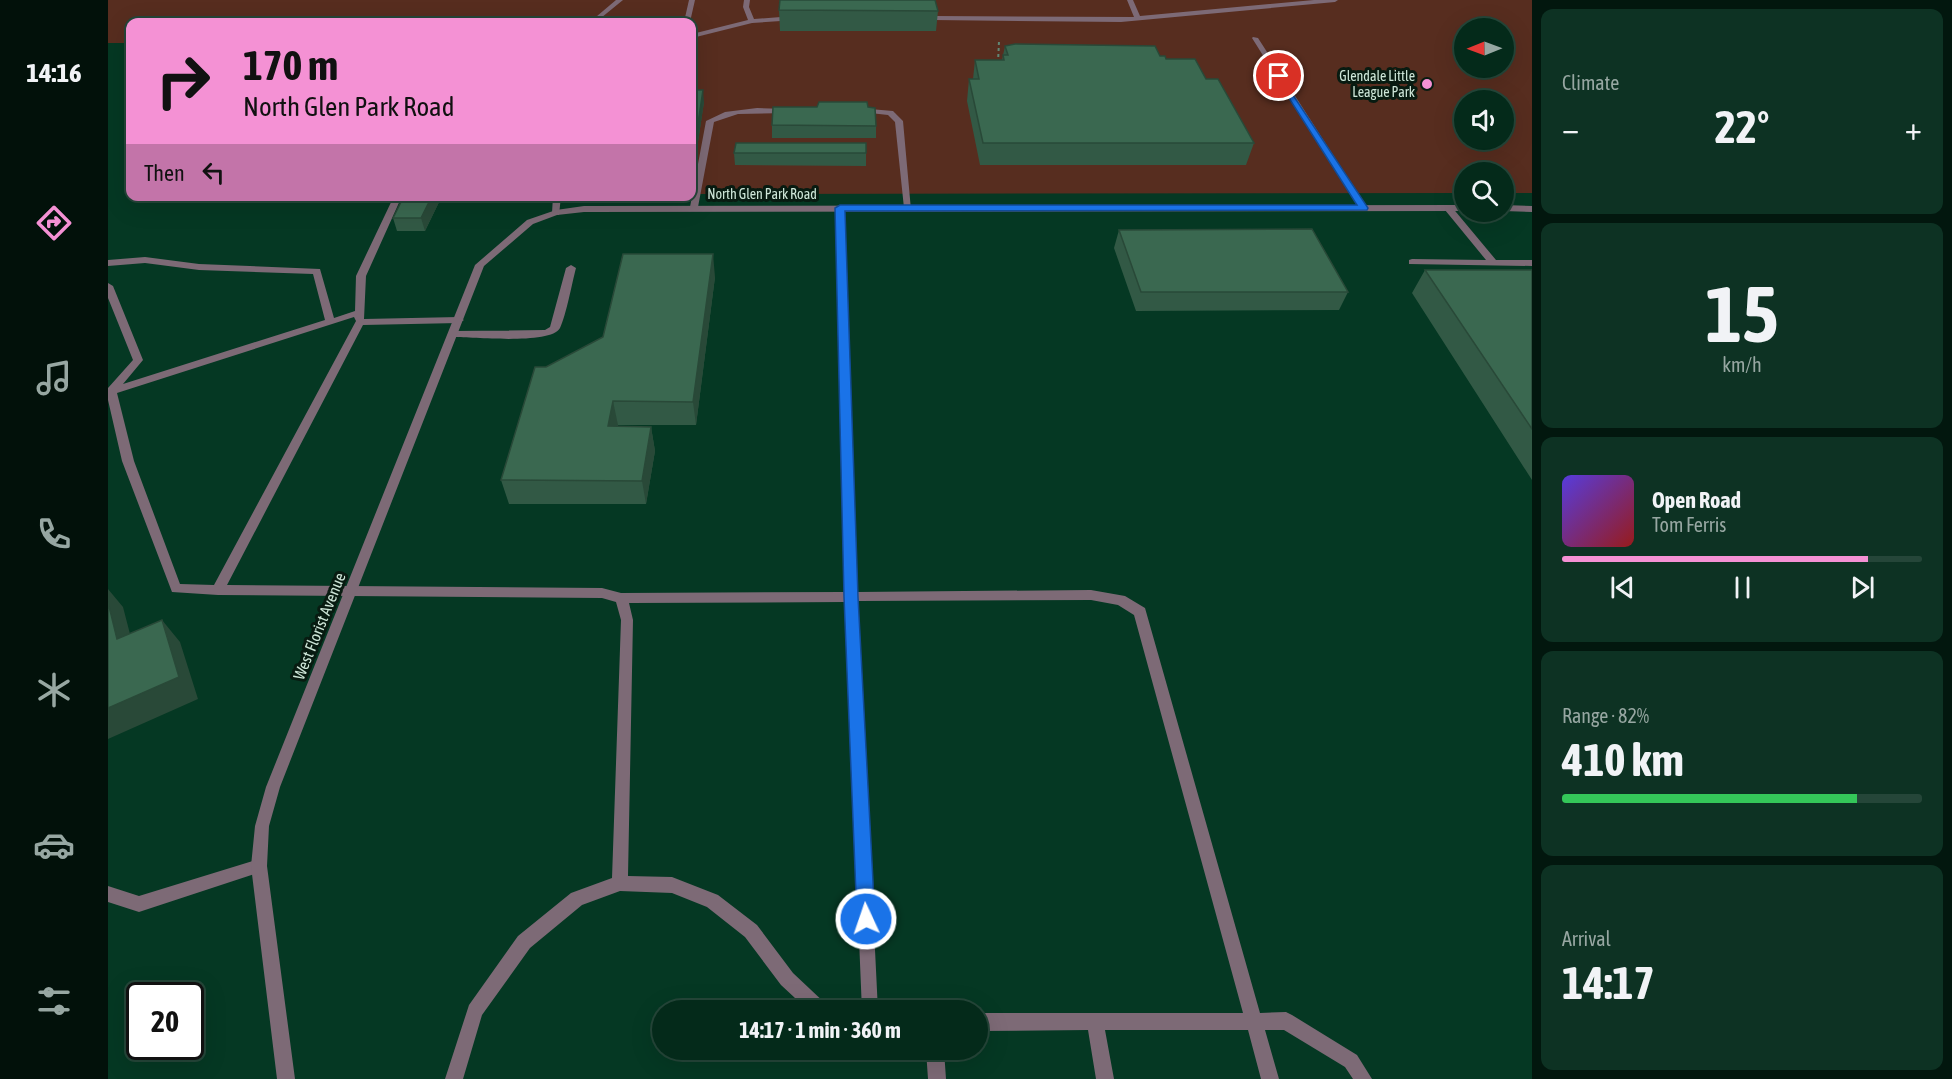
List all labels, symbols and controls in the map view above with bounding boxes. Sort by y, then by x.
north arrow [1454,18,1514,78]
map controls [1454,18,1514,222]
text: 170 m [243,41,338,89]
icon: right [144,42,222,120]
pin [1253,50,1304,101]
text: 14:16 [26,57,82,88]
icon: arrive [1262,59,1295,92]
place label: Glendale Little League Park [1339,68,1415,100]
text: Climate [1562,71,1619,94]
marker: Glendale Little League Park [1420,77,1434,91]
button: sound [1454,90,1514,150]
text: North Glen Park Road [243,91,454,122]
text: 22° [1715,101,1769,153]
text: − [1562,109,1579,147]
text: + [1905,109,1922,147]
icon: left [197,156,230,189]
text: Then [144,160,185,186]
button: search [1454,162,1514,222]
street label: North Glen Park Road [707,186,817,202]
icon: directions [33,202,75,244]
text: 15 [1705,269,1779,359]
text: km/h [1722,353,1762,376]
icon: music [33,357,75,399]
text: Open Road [1652,487,1741,513]
icon: phone [33,513,75,555]
text: Tom Ferris [1652,513,1726,536]
street label: West Florist Avenue [289,570,349,682]
icon: previous [1606,571,1639,604]
icon: pause [1726,571,1759,604]
icon: next [1846,571,1879,604]
icon: climate [33,669,75,711]
text: Range · 82% [1562,704,1649,727]
text: 410 km [1562,734,1684,786]
icon: car [33,824,75,866]
position arrow [834,887,898,951]
text: Arrival [1562,927,1611,950]
text: 14:17 [1562,957,1655,1009]
icon: filters [33,980,75,1022]
speed limit sign: 20 [126,982,204,1060]
text: 14:17 · 1 min · 360 m [739,1017,901,1043]

